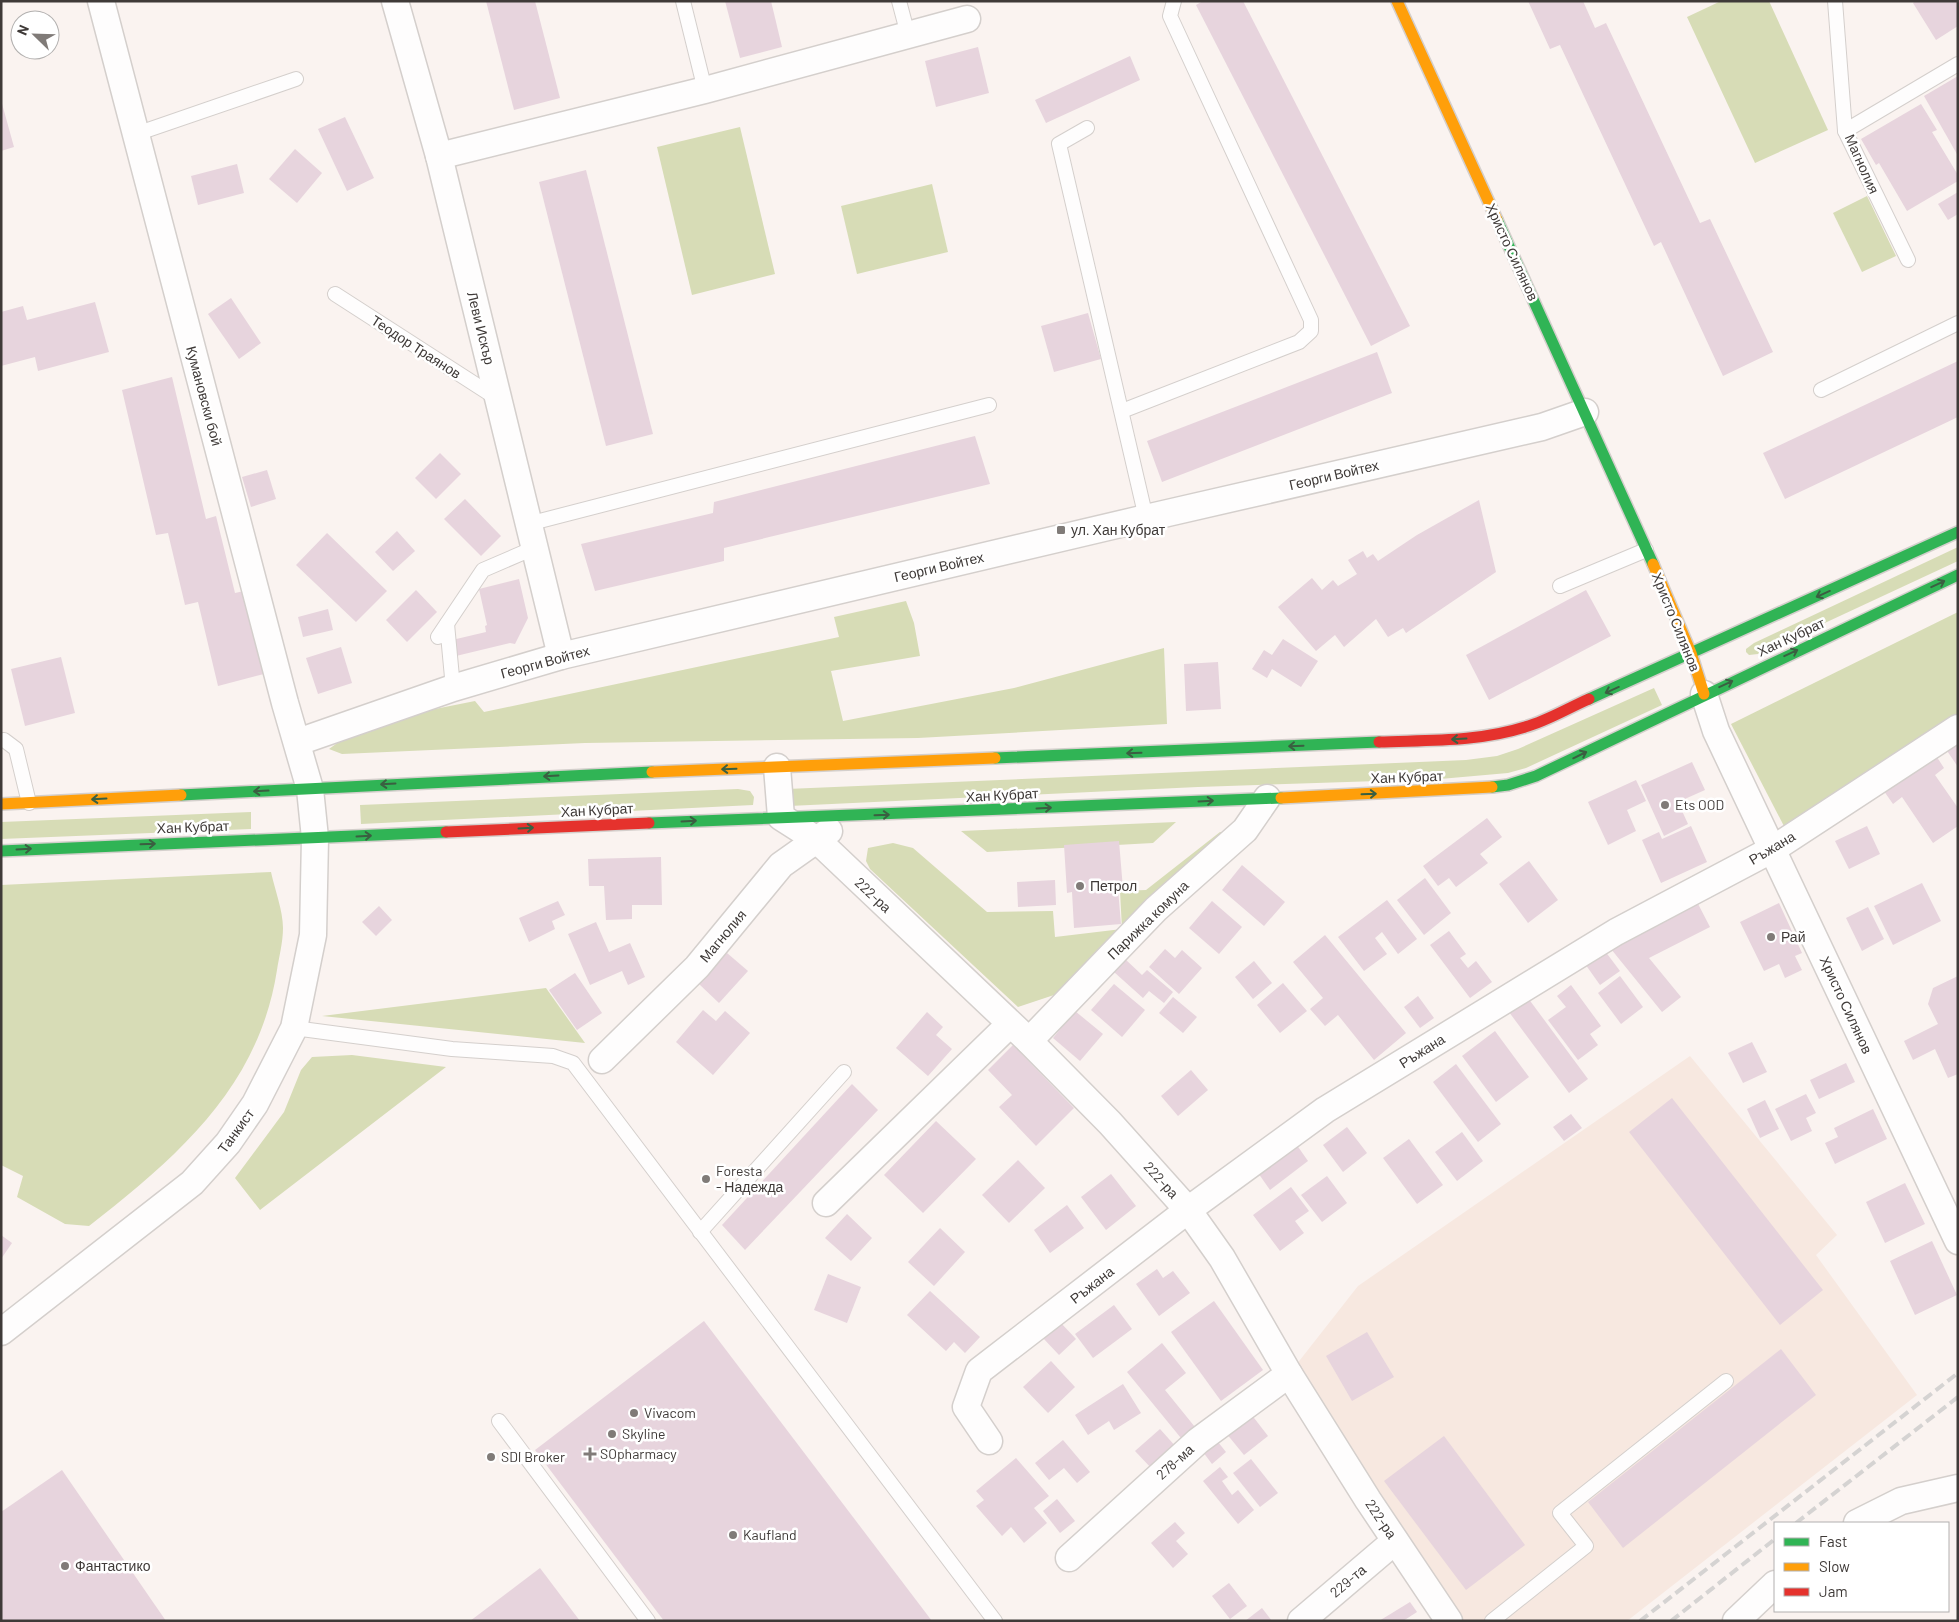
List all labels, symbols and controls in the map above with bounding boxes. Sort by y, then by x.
north arrow [10,10,60,60]
text: N [13,22,32,37]
street label: Магнолия [1842,131,1883,196]
street label: Христо Силянов [1482,200,1542,303]
street label: Леви Искър [464,290,499,366]
street label: Теодор Траянов [368,311,464,382]
street label: Кумановски бой [183,344,226,448]
street label: Георги Войтех [1287,456,1380,493]
place label: ул. Хан Кубрат [1071,521,1166,538]
marker: ул. Хан Кубрат [1055,524,1067,536]
street label: Георги Войтех [892,548,985,585]
street label: Христо Силянов [1649,570,1704,674]
one-way arrow [1931,579,1946,589]
one-way arrow [1816,590,1831,600]
street label: Хан Кубрат [1754,613,1828,660]
street label: Георги Войтех [499,641,591,682]
one-way arrow [1783,648,1798,658]
one-way arrow [1718,679,1733,688]
one-way arrow [1605,685,1620,695]
one-way arrow [1451,735,1467,744]
one-way arrow [1288,741,1304,750]
one-way arrow [1126,748,1142,757]
one-way arrow [1572,750,1587,759]
one-way arrow [721,764,737,774]
street label: Хан Кубрат [1370,767,1444,786]
one-way arrow [543,772,559,781]
one-way arrow [381,779,397,789]
street label: Хан Кубрат [965,784,1039,805]
one-way arrow [254,787,270,796]
one-way arrow [1360,789,1377,799]
one-way arrow [91,795,107,804]
one-way arrow [1198,796,1214,805]
place label: Ets OOD [1675,796,1724,813]
street label: Хан Кубрат [560,799,634,820]
marker: Ets OOD [1659,799,1671,811]
one-way arrow [1036,803,1052,813]
one-way arrow [874,811,890,820]
one-way arrow [680,816,696,825]
street label: Хан Кубрат [156,817,230,836]
one-way arrow [518,824,534,833]
street label: Ръжана [1746,827,1798,868]
one-way arrow [356,831,372,840]
one-way arrow [140,840,156,849]
one-way arrow [16,845,32,854]
street label: 222-ра [852,874,895,916]
street label: Парижка комуна [1104,876,1192,963]
place label: Петрол [1090,877,1137,894]
marker: Петрол [1074,880,1086,892]
street label: Магнолия [696,906,750,965]
place label: Рай [1781,928,1805,945]
marker: Рай [1765,931,1777,943]
street label: Христо Силянов [1816,953,1876,1056]
street label: Ръжана [1396,1030,1448,1071]
street label: Танкист [214,1105,258,1156]
street label: 222-ра [1140,1158,1182,1202]
place label: Foresta - Надежда [716,1162,784,1195]
marker: Foresta - Надежда [700,1173,712,1185]
street label: Ръжана [1066,1262,1117,1307]
place label: Vivacom [644,1404,696,1421]
marker: Vivacom [628,1407,640,1419]
place label: Skyline [622,1425,665,1442]
marker: Skyline [606,1428,618,1440]
street label: 278-ма [1152,1440,1197,1483]
place label: SOpharmacy [600,1445,677,1462]
place label: SDI Broker [501,1448,565,1465]
marker: SOpharmacy [584,1448,596,1460]
marker: SDI Broker [485,1451,497,1463]
street label: 222-ра [1362,1496,1401,1542]
legend [1774,1522,1949,1612]
place label: Kaufland [743,1526,797,1543]
marker: Kaufland [727,1529,739,1541]
text: Fast [1819,1532,1847,1550]
place label: Фантастико [75,1557,151,1574]
text: Slow [1819,1557,1850,1575]
marker: Фантастико [59,1560,71,1572]
street label: 229-та [1326,1561,1369,1601]
text: Jam [1819,1582,1848,1600]

